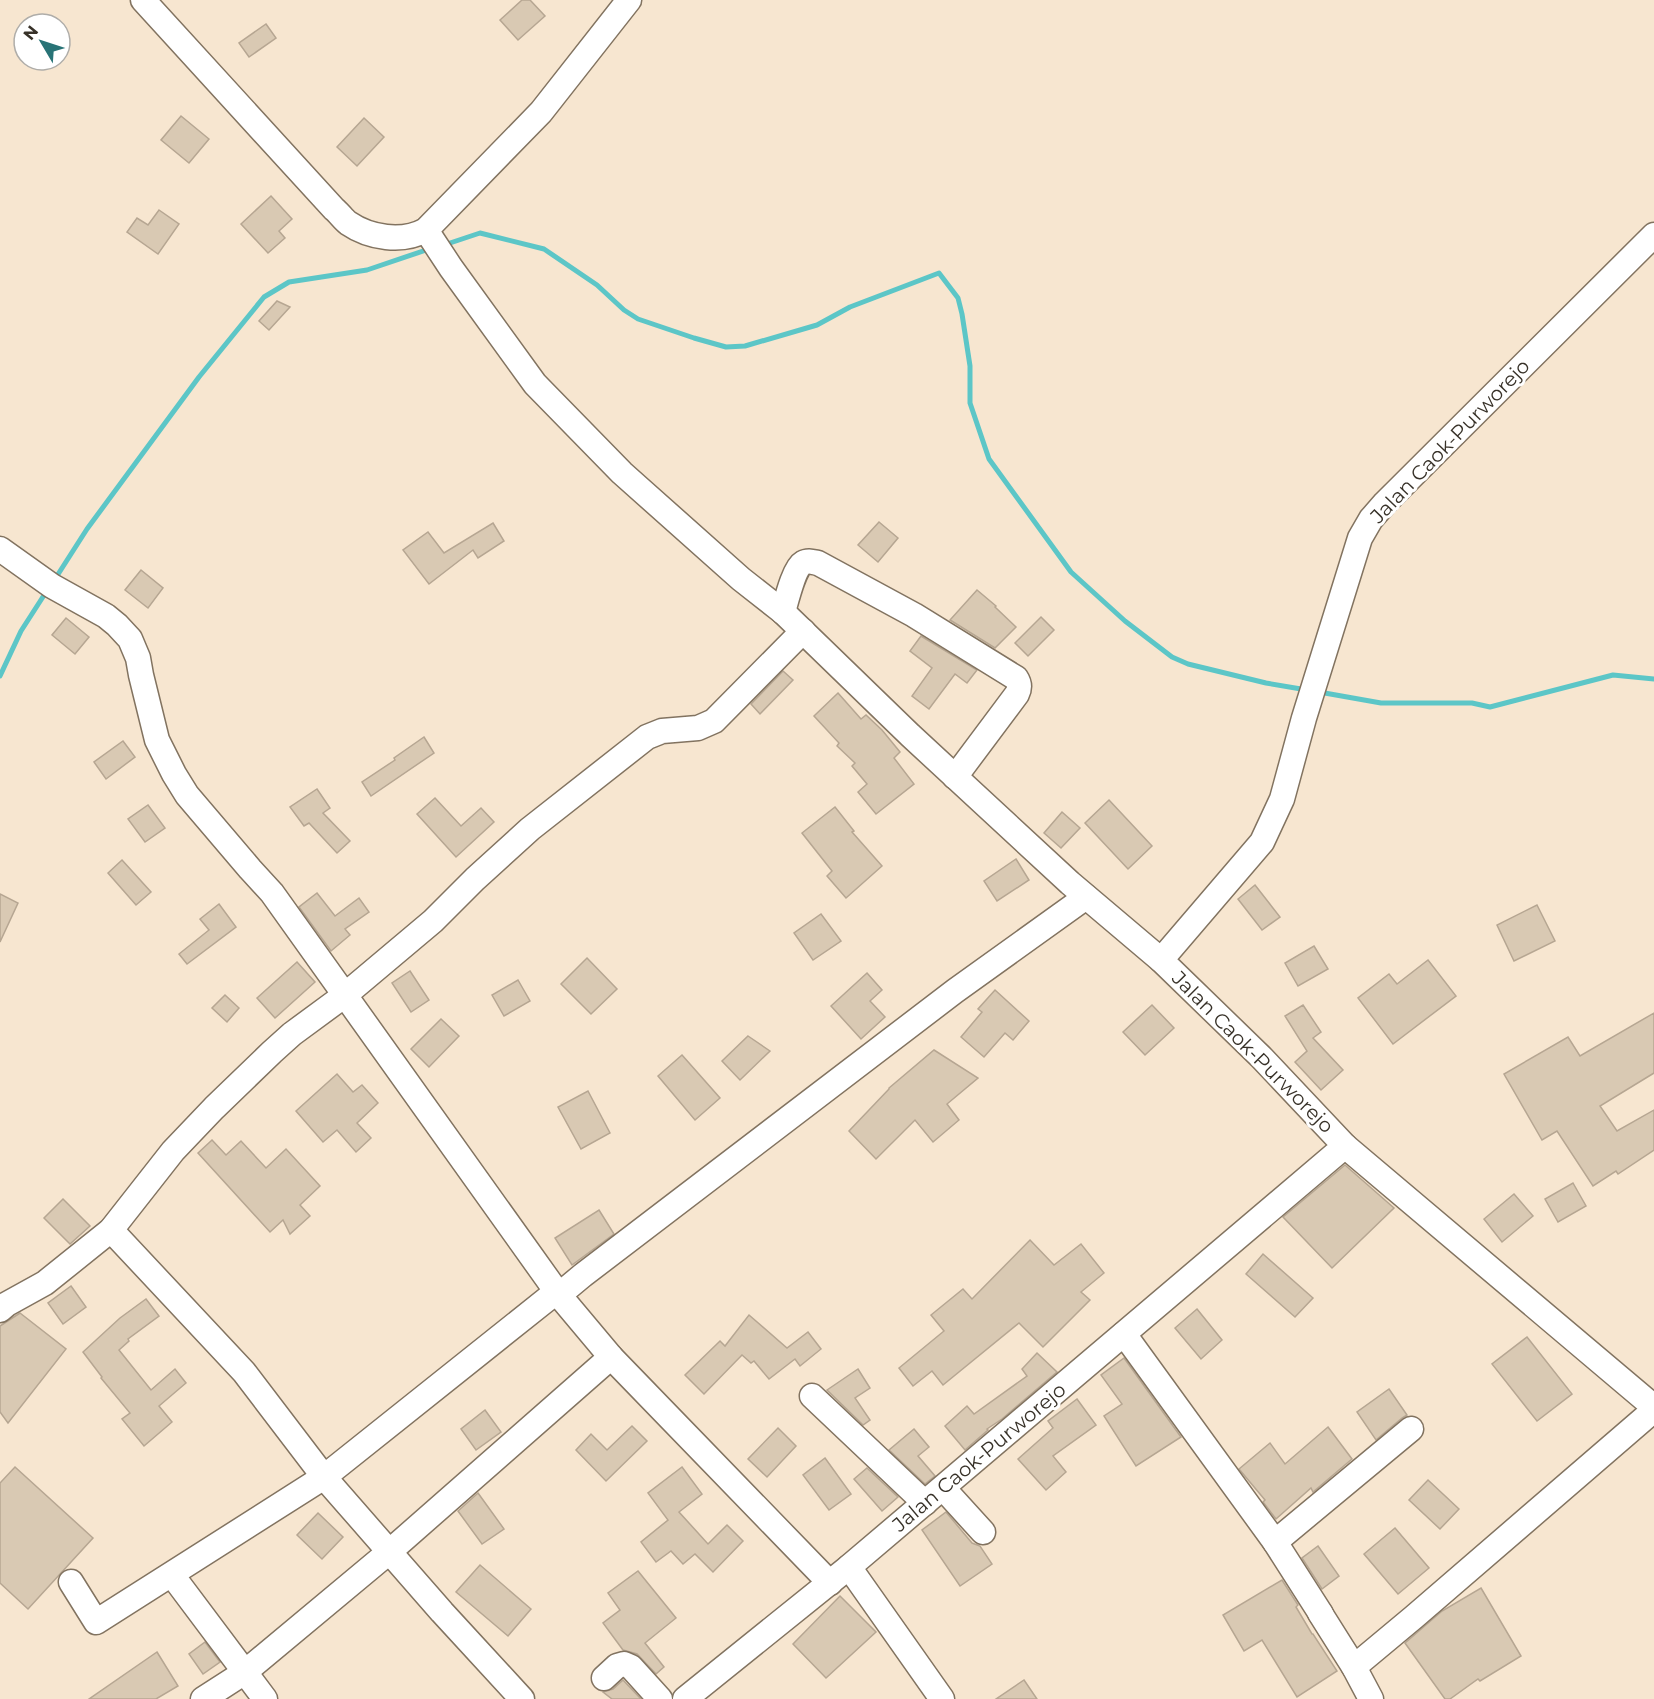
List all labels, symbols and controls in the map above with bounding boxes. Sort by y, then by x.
north arrow [12,12,72,72]
text: N [19,22,42,44]
street label: Jalan Caok-Purworejo [1365,354,1535,529]
street label: Jalan Caok-Purworejo [1166,965,1339,1138]
street label: Jalan Caok-Purworejo [887,1377,1071,1537]

